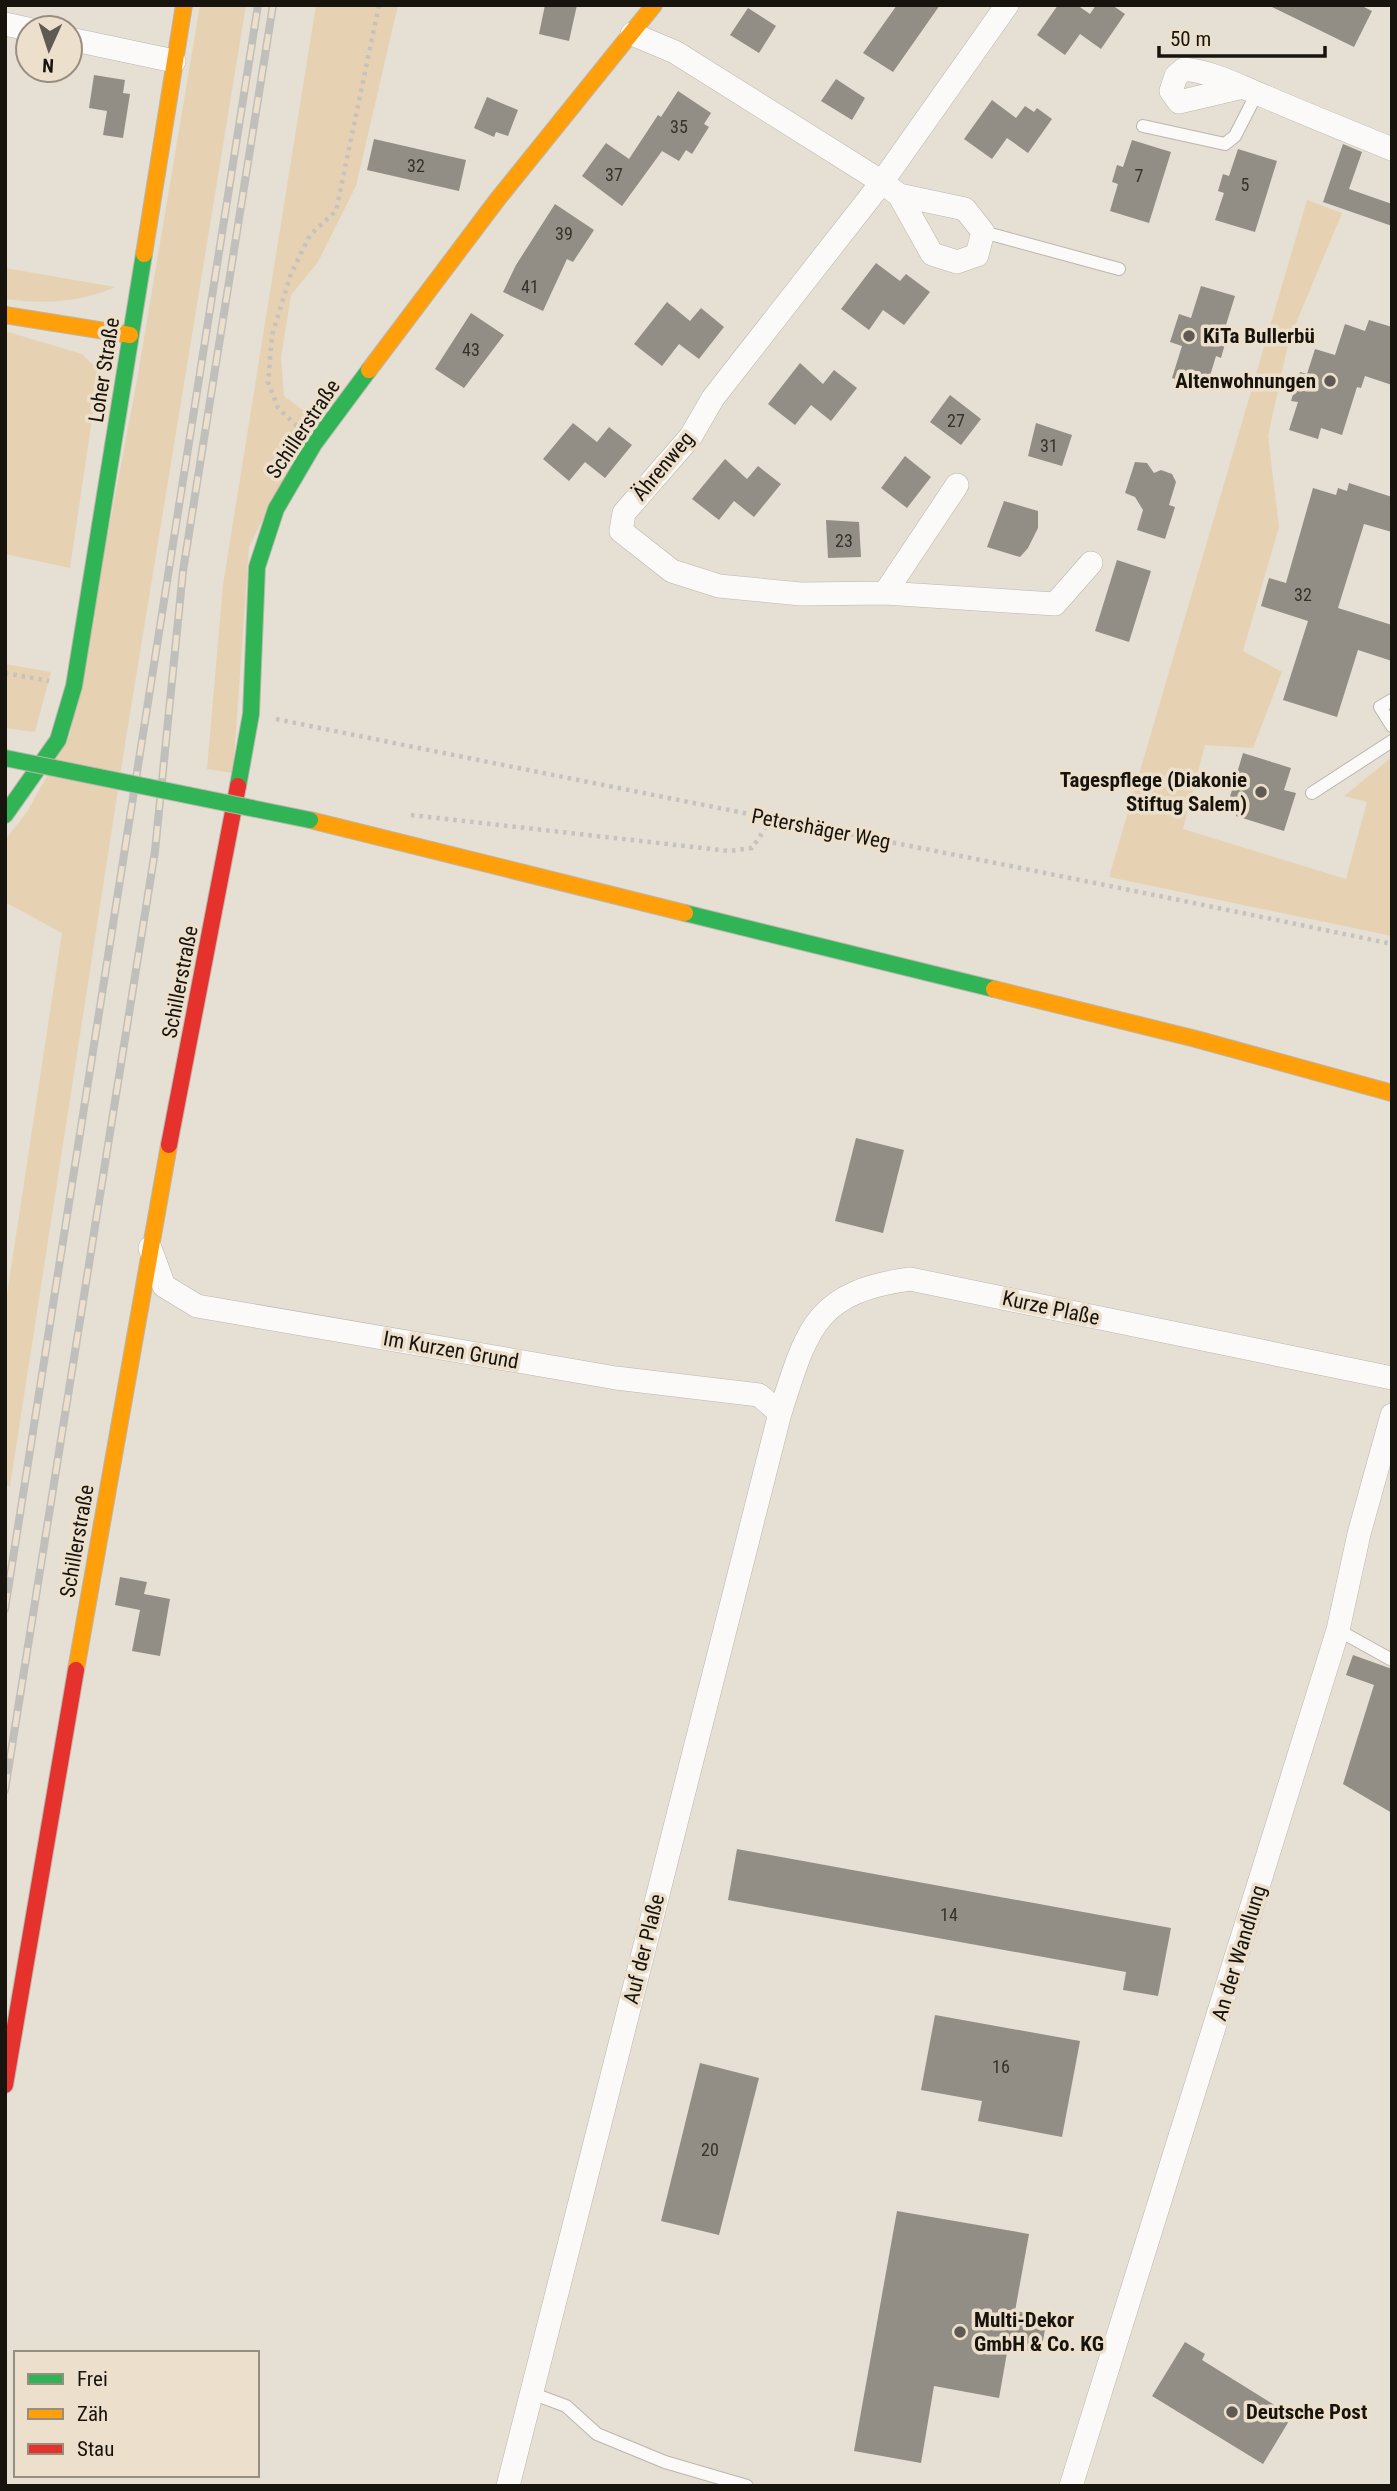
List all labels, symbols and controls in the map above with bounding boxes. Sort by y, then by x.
north arrow [14,14,84,84]
scale bar [1159,14,1325,58]
text: 50 m [1170,27,1211,51]
text: N [42,54,55,77]
house number: 35 [670,116,688,137]
house number: 32 [407,155,425,176]
house number: 37 [605,164,623,185]
house number: 7 [1135,165,1144,186]
house number: 5 [1241,174,1250,195]
house number: 39 [555,223,573,244]
house number: 41 [521,276,539,297]
street label: Loher Straße [84,316,124,424]
place label: KiTa Bullerbü [1203,324,1315,348]
marker: KiTa Bullerbü [1181,328,1197,344]
house number: 43 [462,339,480,360]
place label: Altenwohnungen [1175,369,1316,393]
marker: Altenwohnungen [1322,373,1338,389]
street label: Schillerstraße [261,375,345,483]
house number: 27 [947,410,965,431]
street label: Ährenweg [627,427,699,505]
house number: 31 [1040,435,1058,456]
house number: 23 [835,530,853,551]
house number: 32 [1294,584,1312,605]
place label: Tagespflege (Diakonie Stiftug Salem) [1060,768,1247,816]
marker: Tagespflege (Diakonie Stiftug Salem) [1253,784,1269,800]
street label: Petershäger Weg [750,804,892,854]
street label: Schillerstraße [157,924,203,1040]
street label: Kurze Plaße [1000,1286,1102,1330]
street label: Im Kurzen Grund [381,1326,521,1374]
street label: Schillerstraße [55,1483,99,1599]
street label: An der Wandlung [1207,1882,1271,2024]
street label: Auf der Plaße [619,1891,669,2006]
house number: 14 [940,1904,958,1925]
house number: 16 [992,2056,1010,2077]
house number: 20 [701,2139,719,2160]
place label: Multi-Dekor GmbH & Co. KG [974,2308,1104,2356]
marker: Multi-Dekor GmbH & Co. KG [952,2324,968,2340]
legend [14,2351,259,2477]
text: Frei [77,2367,108,2391]
place label: Deutsche Post [1246,2400,1367,2424]
text: Zäh [77,2402,108,2426]
marker: Deutsche Post [1224,2404,1240,2420]
text: Stau [77,2437,114,2461]

